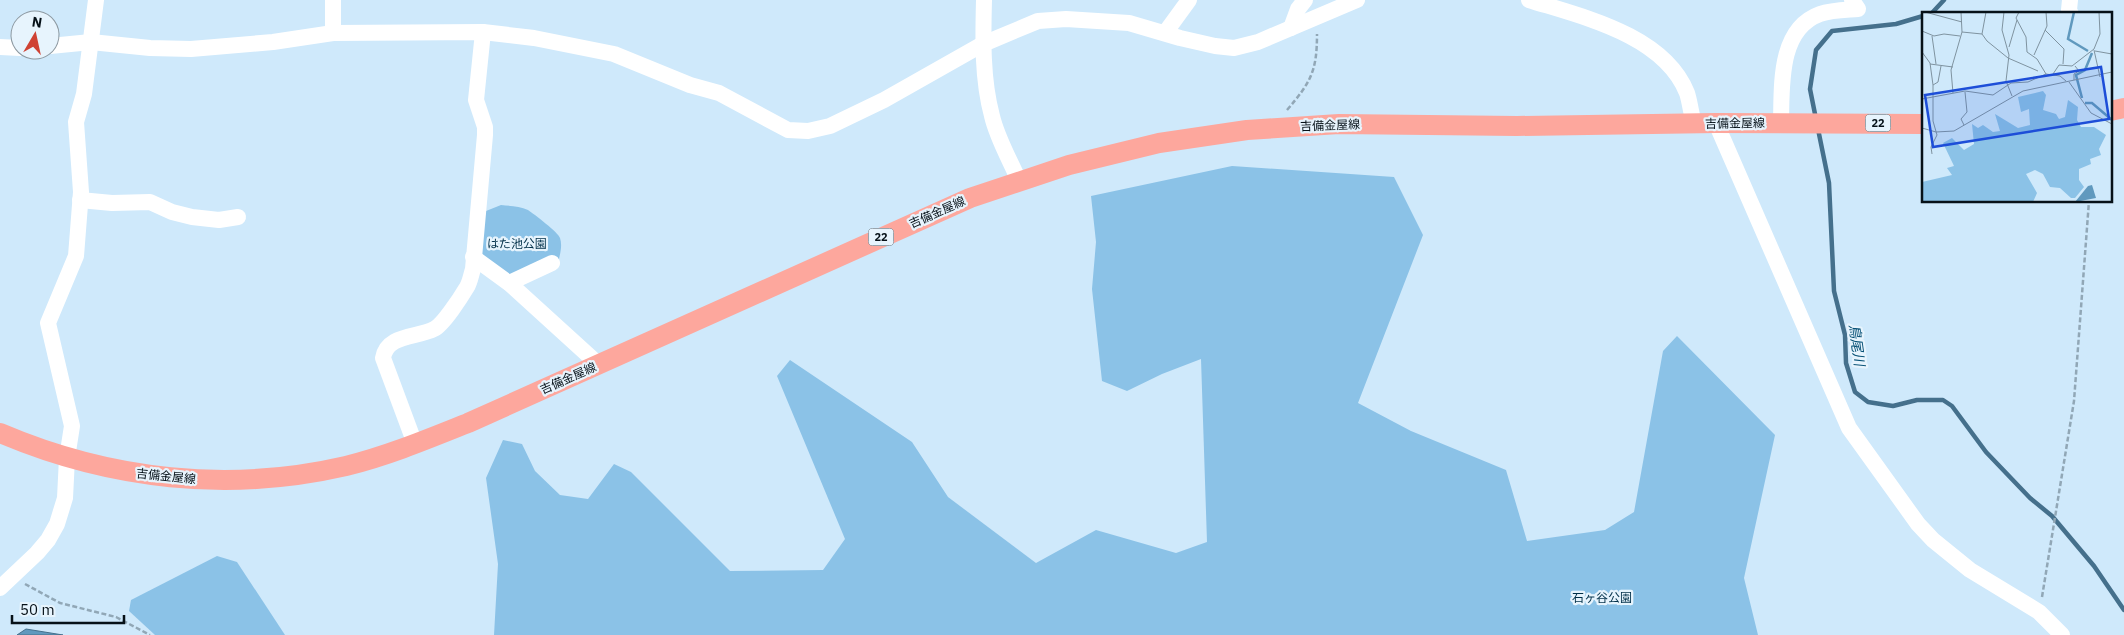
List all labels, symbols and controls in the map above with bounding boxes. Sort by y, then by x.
north arrow [10,10,60,60]
text: N [31,12,43,32]
inset map [1922,12,2112,202]
street label: 吉備金屋線 [1705,115,1765,131]
road number: 22 [1866,115,1890,132]
street label: 吉備金屋線 [1300,116,1360,134]
street label: 吉備金屋線 [907,193,967,231]
road number: 22 [868,228,894,246]
park label: はた池公園 [487,236,547,251]
water label: 鳥尾川 [1845,323,1869,369]
street label: 吉備金屋線 [538,359,598,397]
street label: 吉備金屋線 [135,465,197,487]
park label: 石ヶ谷公園 [1572,590,1632,605]
scale bar [12,592,125,624]
text: 50 m [20,600,55,619]

